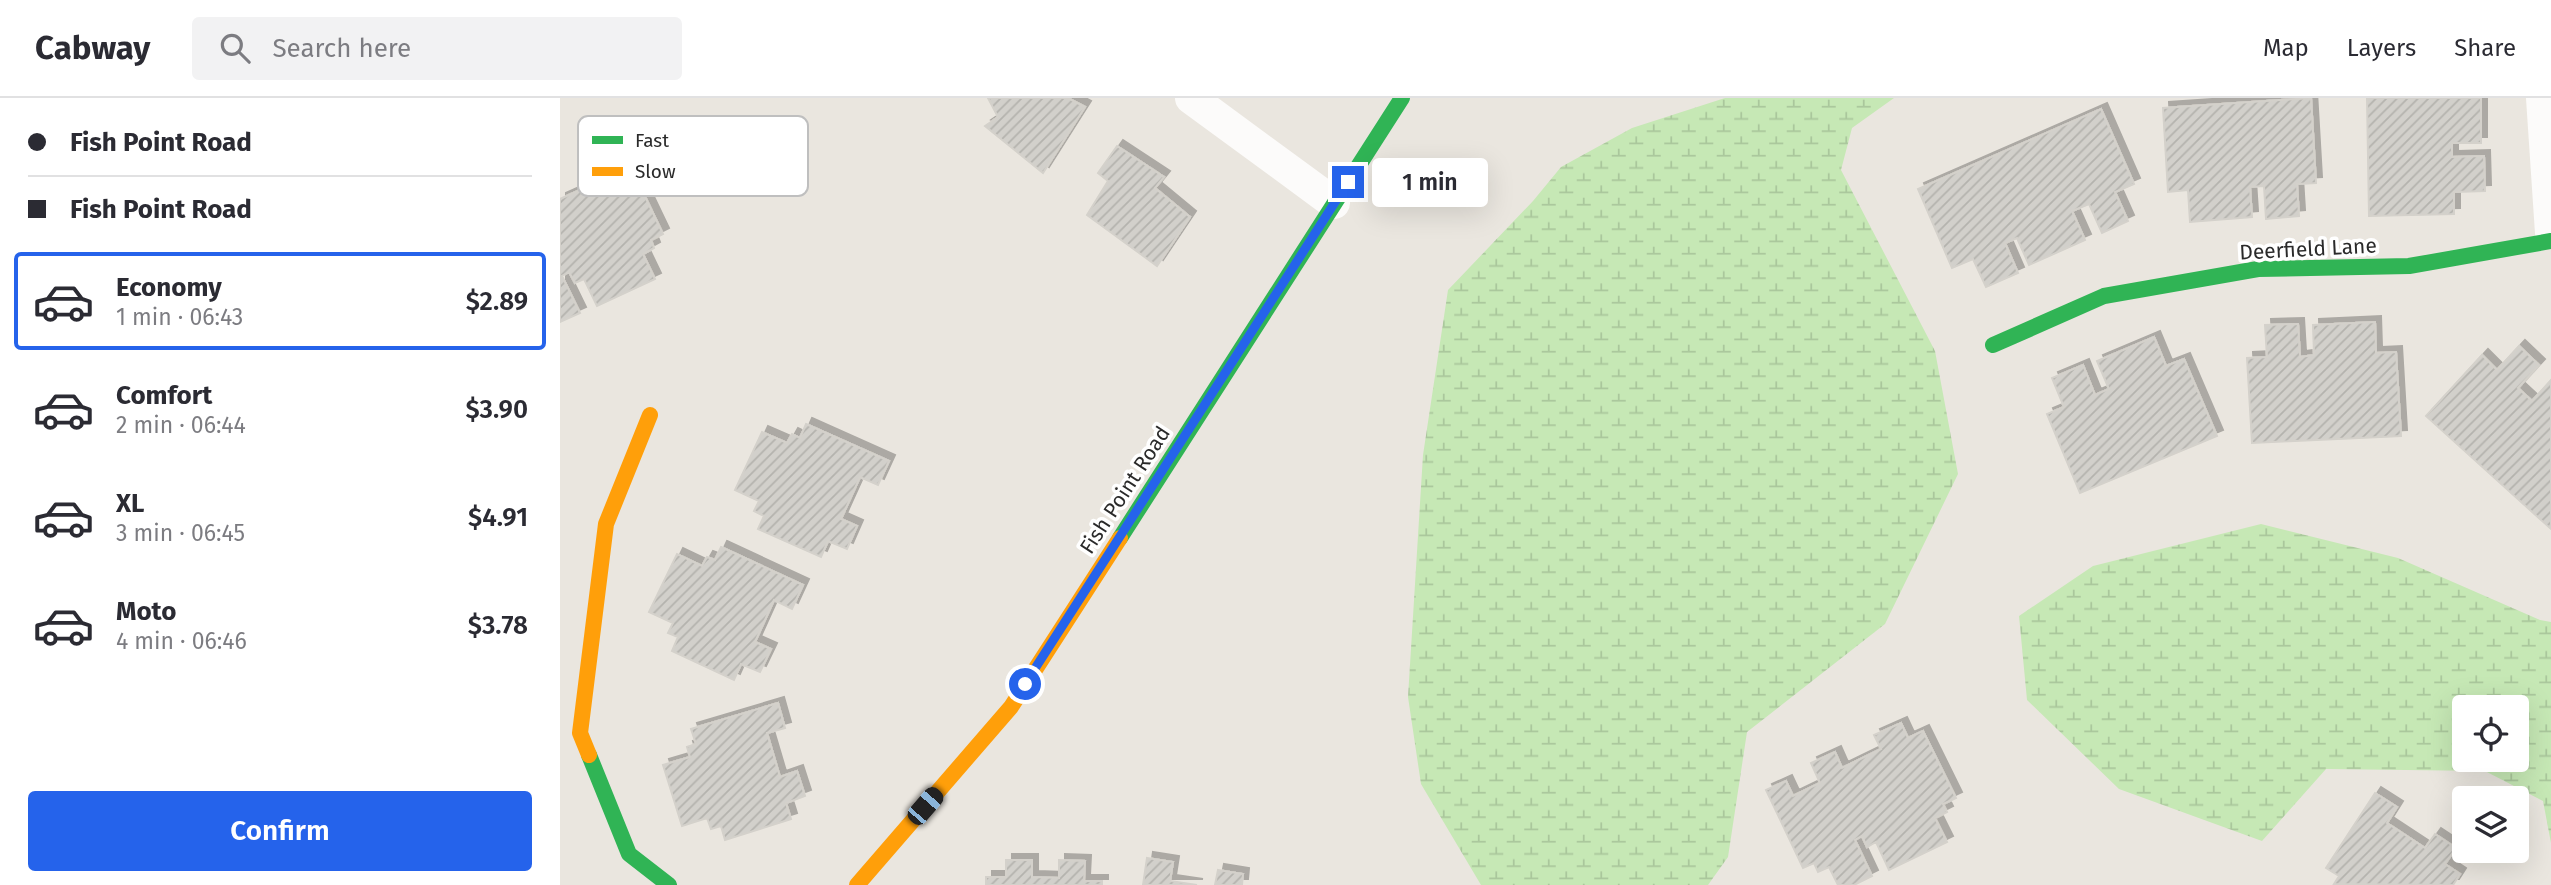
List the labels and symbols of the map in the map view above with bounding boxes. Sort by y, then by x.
legend [578,116,808,196]
text: Fast [635,129,669,152]
callout: 1 min [1372,158,1488,206]
text: Slow [635,160,676,183]
route end [1332,166,1364,198]
street label: Deerfield Lane [2239,232,2377,266]
street label: Fish Point Road [1074,421,1176,559]
route start [1009,668,1041,700]
car [904,783,947,829]

